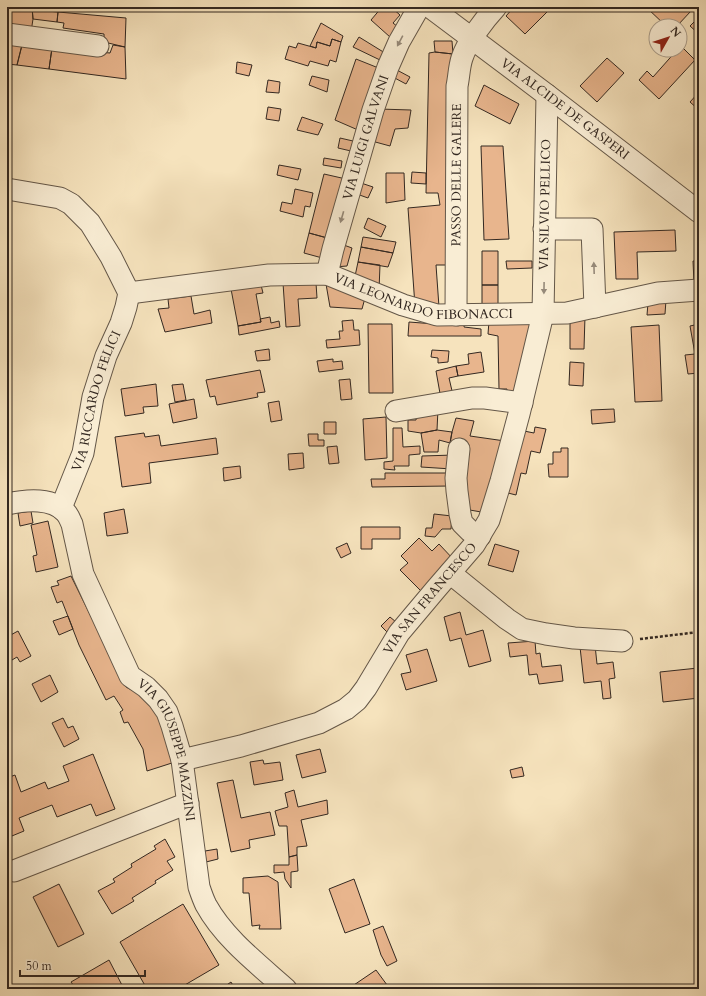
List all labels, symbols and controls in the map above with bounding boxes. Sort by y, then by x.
north arrow [648,18,688,58]
text: N [667,24,685,41]
one-way arrow [397,35,404,47]
street label: VIA ALCIDE DE GASPERI [497,54,633,164]
street label: VIA LUIGI GALVANI [339,73,394,202]
street label: PASSO DELLE GALERE [447,103,466,247]
street label: VIA SILVIO PELLICO [535,139,555,270]
one-way arrow [339,212,345,224]
one-way arrow [591,261,597,274]
street label: VIA LEONARDO FIBONACCI [331,269,513,324]
one-way arrow [541,282,547,295]
street label: VIA RICCARDO FELICI [68,328,125,474]
street label: VIA SAN FRANCESCO [379,539,481,658]
street label: VIA GIUSEPPE MAZZINI [134,675,199,822]
scale bar [20,952,145,978]
text: 50 m [26,958,53,974]

